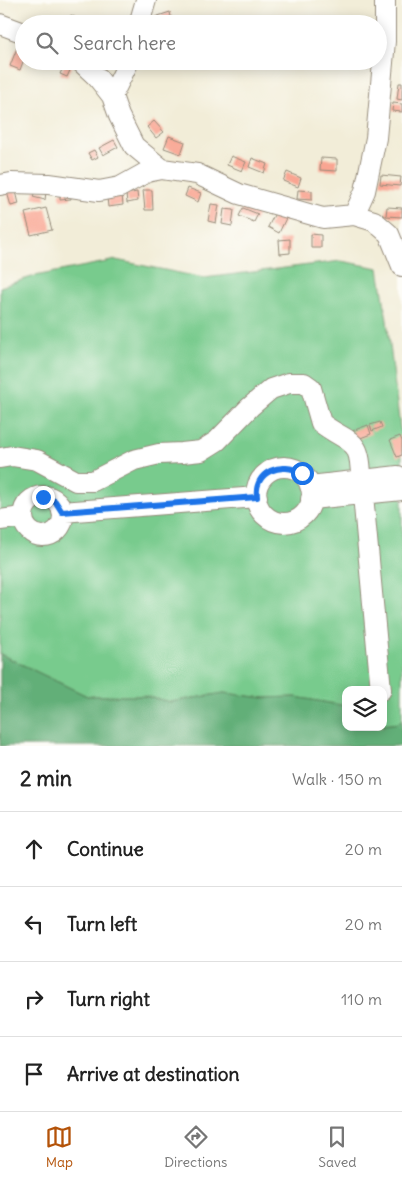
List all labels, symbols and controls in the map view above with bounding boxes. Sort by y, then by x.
search box [15,15,387,70]
icon: search [33,29,61,57]
text: Search here [73,31,176,55]
route start [291,462,314,485]
route end [32,486,55,509]
map controls [342,686,387,731]
button: layers [342,686,387,731]
text: 2 min [20,765,72,792]
text: Walk · 150 m [292,769,382,789]
icon: ahead [20,835,48,863]
text: Continue [67,837,144,861]
text: 20 m [345,839,382,859]
icon: left [20,910,48,938]
text: Turn left [67,912,137,936]
text: 20 m [345,914,382,934]
icon: right [20,985,48,1013]
text: Turn right [67,987,150,1011]
text: 110 m [341,989,382,1009]
icon: arrive [20,1060,48,1088]
text: Arrive at destination [67,1062,240,1086]
tab: Map [45,1123,73,1171]
tab: Directions [164,1123,227,1171]
tab: Saved [318,1123,357,1171]

